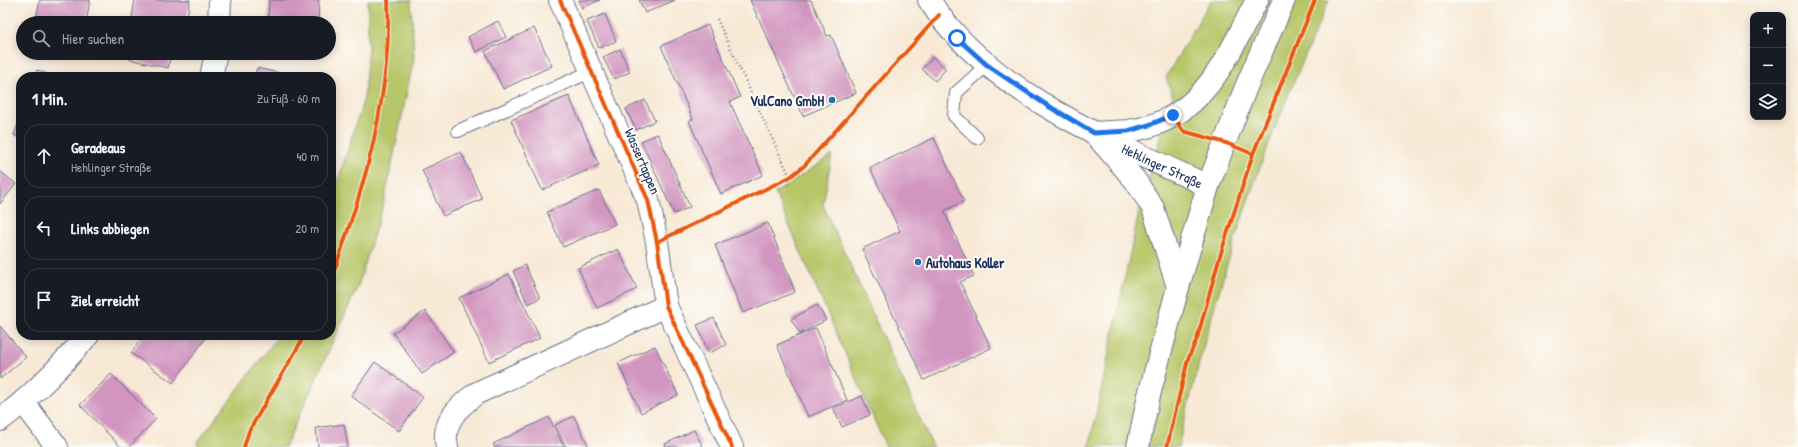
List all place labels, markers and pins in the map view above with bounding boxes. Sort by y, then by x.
place label: VulCano GmbH [750,91,824,110]
marker: VulCano GmbH [827,95,837,105]
place label: Autohaus Koller [926,253,1005,272]
marker: Autohaus Koller [913,257,923,267]

